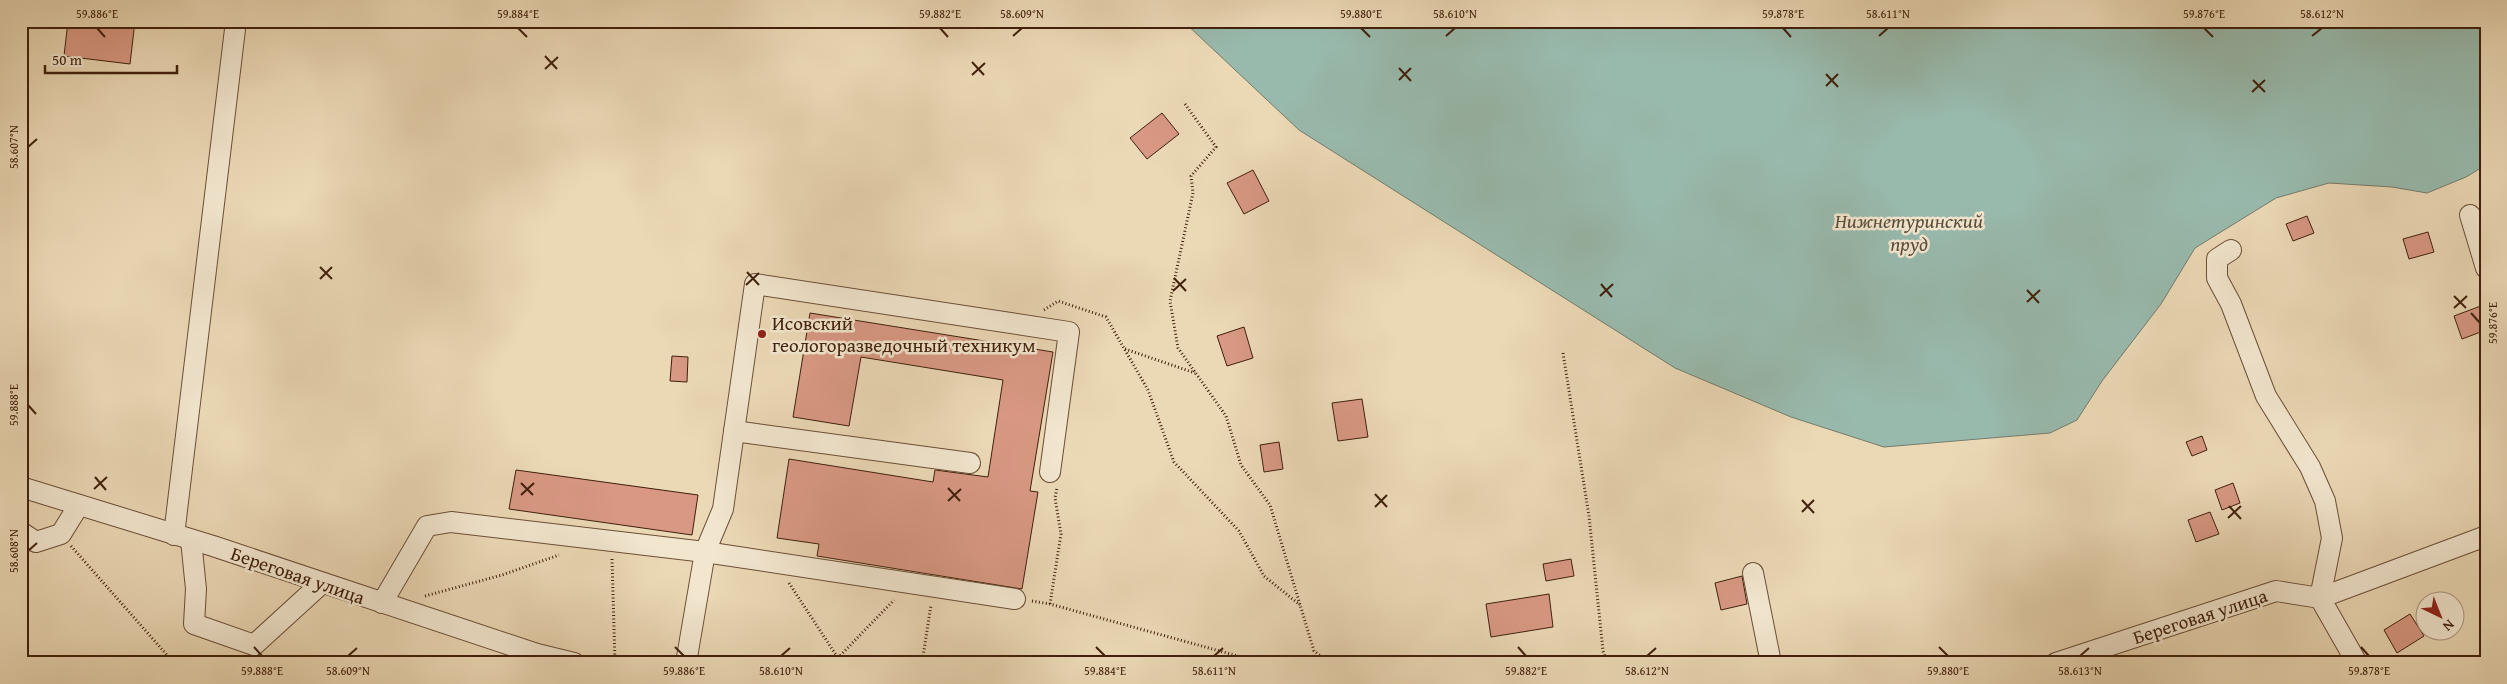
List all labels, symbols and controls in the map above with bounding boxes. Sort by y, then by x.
text: 59.886°E [76,5,118,22]
text: 59.884°E [497,5,539,22]
text: 59.882°E [919,5,961,22]
text: 58.609°N [1000,5,1044,22]
text: 59.880°E [1340,5,1382,22]
text: 58.610°N [1433,5,1477,22]
text: 59.878°E [1762,5,1804,22]
text: 58.611°N [1866,5,1910,22]
text: 59.876°E [2183,5,2225,22]
text: 58.612°N [2300,5,2344,22]
scale bar [45,42,178,74]
text: 50 m [52,49,83,70]
text: 58.607°N [5,125,22,169]
water label: Нижнетуринский пруд [1835,206,1983,258]
text: 59.876°E [2484,302,2501,344]
place label: Исовский геологоразведочный техникум [772,309,1036,359]
marker: Исовский геологоразведочный техникум [756,328,768,340]
text: 59.888°E [5,384,22,426]
text: 58.608°N [5,529,22,573]
street label: Береговая улица [227,539,369,611]
street label: Береговая улица [2129,581,2271,651]
north arrow [2414,592,2464,642]
text: N [2438,615,2459,636]
text: 59.888°E [241,662,283,679]
text: 58.609°N [326,662,370,679]
text: 59.886°E [663,662,705,679]
text: 58.610°N [759,662,803,679]
text: 59.884°E [1084,662,1126,679]
text: 58.611°N [1192,662,1236,679]
text: 59.882°E [1505,662,1547,679]
text: 58.612°N [1625,662,1669,679]
text: 59.880°E [1927,662,1969,679]
text: 58.613°N [2058,662,2102,679]
text: 59.878°E [2348,662,2390,679]

